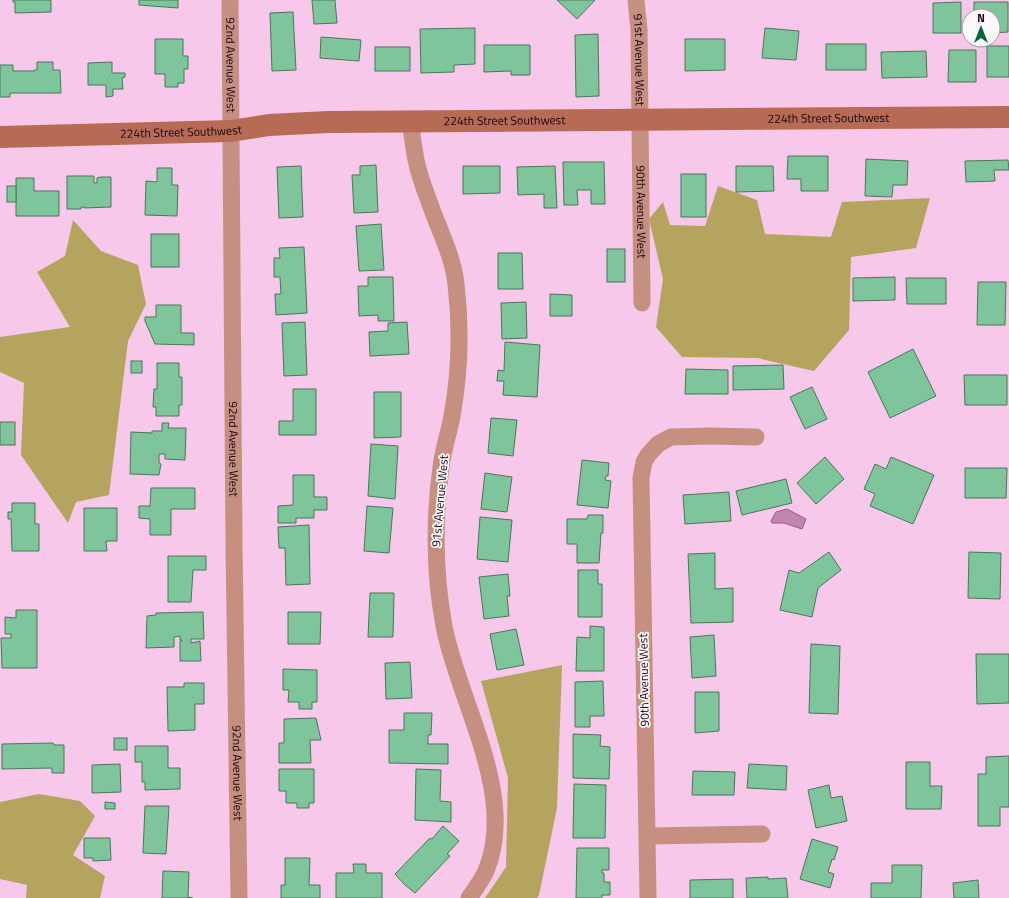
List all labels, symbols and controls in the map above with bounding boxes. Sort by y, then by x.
north arrow [961,8,1001,48]
text: N [977,10,985,26]
street label: 91st Avenue West [628,13,650,107]
street label: 92nd Avenue West [221,17,241,114]
street label: 224th Street Southwest [767,108,890,128]
street label: 224th Street Southwest [443,110,566,130]
street label: 224th Street Southwest [120,119,244,143]
street label: 90th Avenue West [631,165,652,259]
street label: 92nd Avenue West [224,401,244,498]
street label: 91st Avenue West [426,453,453,548]
street label: 90th Avenue West [633,632,654,727]
street label: 92nd Avenue West [228,725,248,822]

